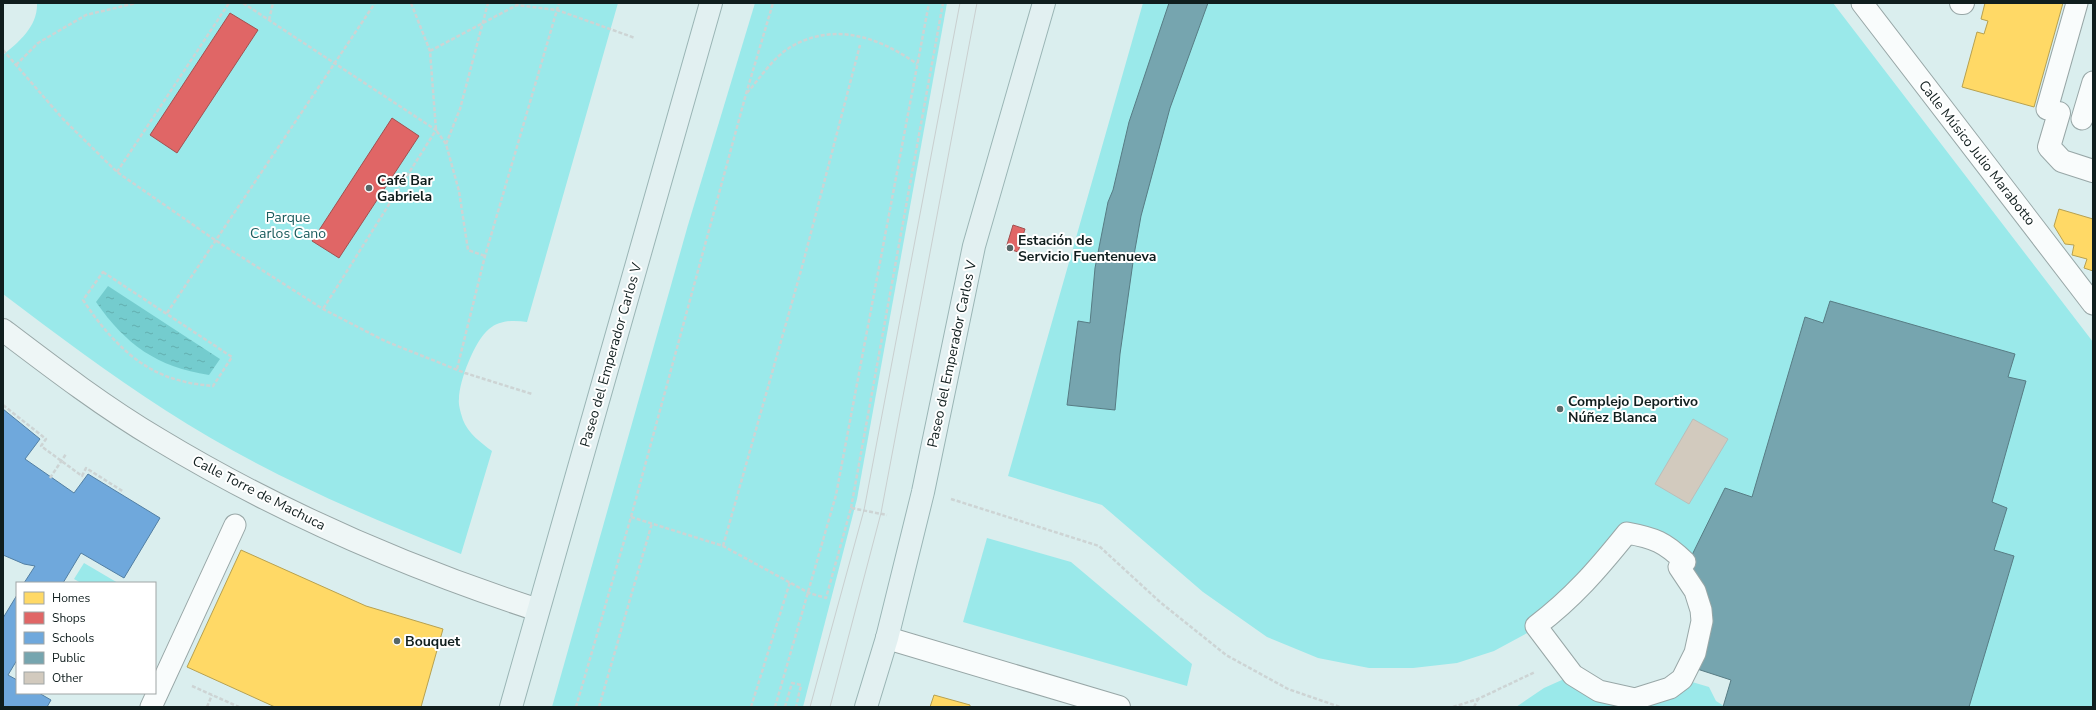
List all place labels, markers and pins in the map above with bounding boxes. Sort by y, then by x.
place label: Café Bar Gabriela [377,171,433,206]
marker: Café Bar Gabriela [364,183,374,193]
place label: Estación de Servicio Fuentenueva [1018,231,1156,266]
marker: Estación de Servicio Fuentenueva [1005,243,1015,253]
place label: Complejo Deportivo Núñez Blanca [1568,392,1698,427]
marker: Complejo Deportivo Núñez Blanca [1555,404,1565,414]
place label: Bouquet [405,632,461,651]
marker: Bouquet [392,636,402,646]

